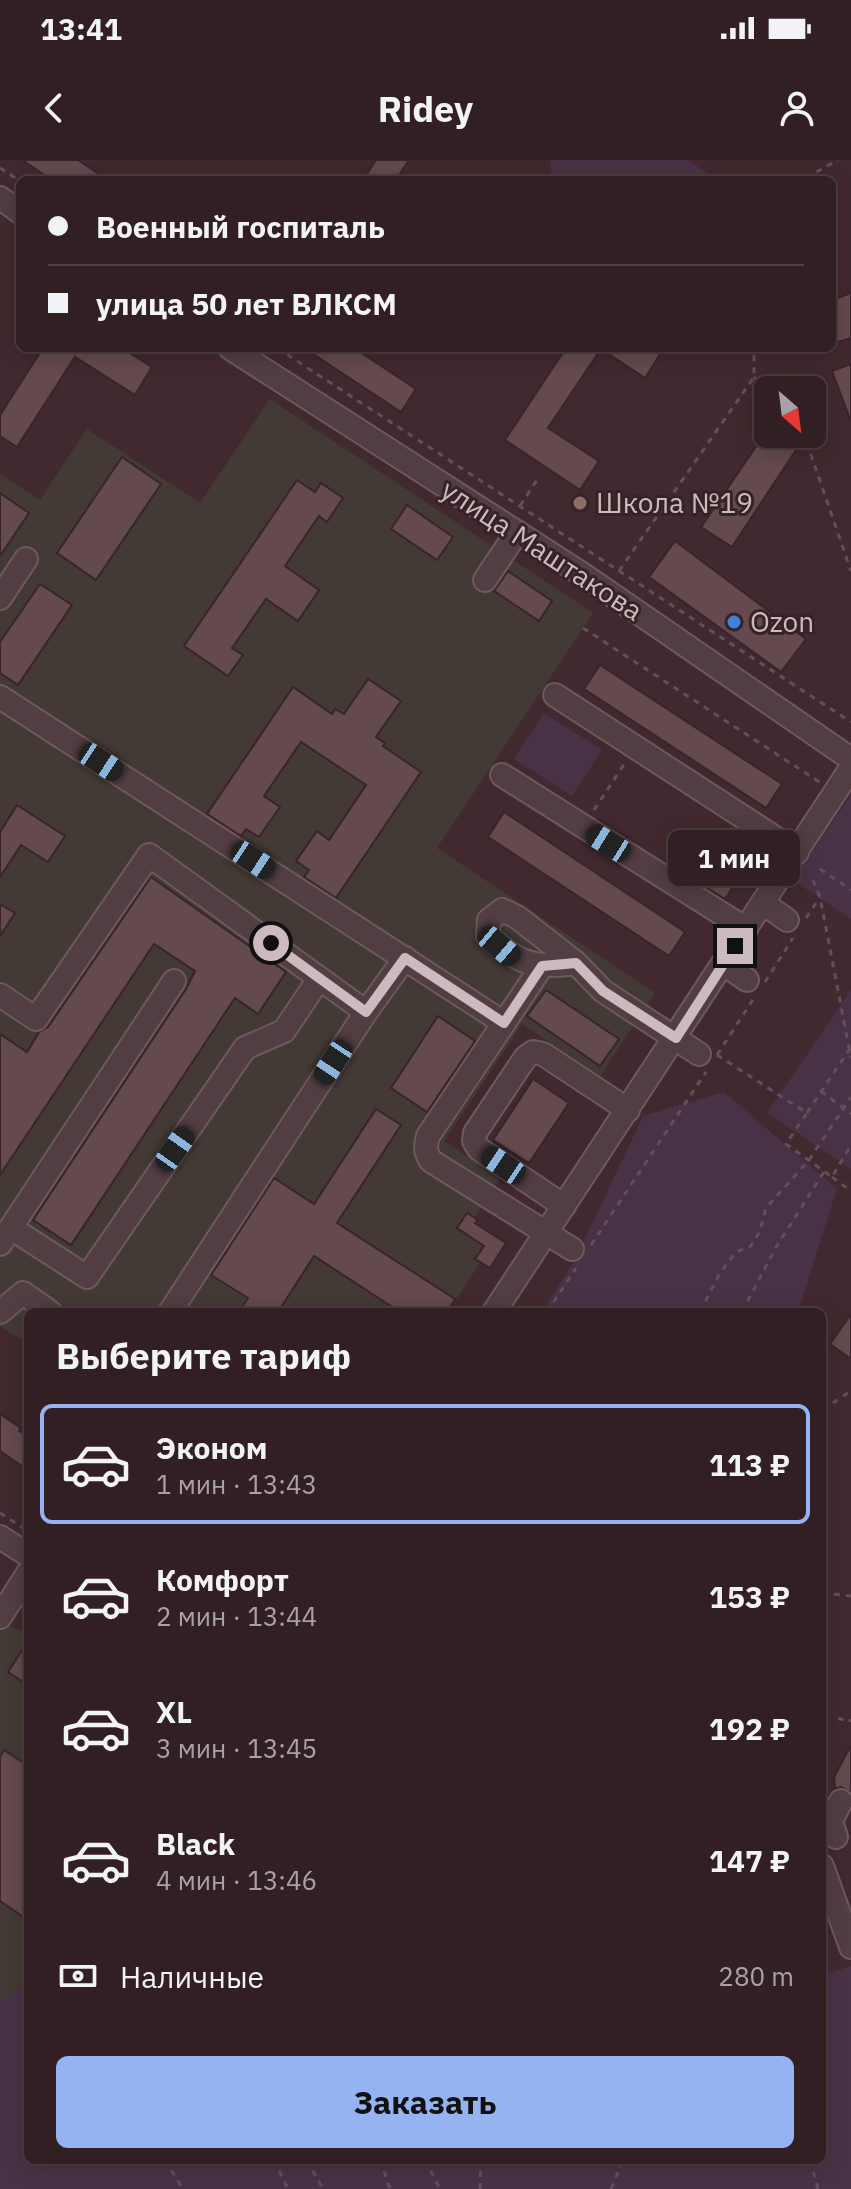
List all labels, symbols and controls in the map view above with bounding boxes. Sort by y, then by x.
text: 13:41 [40,9,122,48]
text: Ridey [378,85,473,132]
icon: back [32,86,76,130]
icon: person [775,86,819,130]
text: Военный госпиталь [96,207,385,246]
text: улица 50 лет ВЛКСМ [96,284,397,323]
north arrow [754,376,826,448]
map controls [754,376,826,448]
street label: улица Маштакова [434,471,650,629]
place label: Школа №19 [596,484,753,521]
marker: Школа №19 [571,494,589,512]
place label: Ozon [750,603,814,640]
marker: Ozon [725,613,743,631]
car [74,739,128,785]
car [581,820,635,866]
callout: 1 мин [669,830,801,886]
car [226,837,280,883]
text: 1 мин [698,841,770,875]
car [473,921,525,971]
route start [253,925,289,961]
route end [717,928,753,964]
car [310,1035,356,1089]
car [151,1122,199,1176]
car [476,1142,530,1188]
text: Выберите тариф [56,1332,351,1379]
icon: car [60,1428,132,1500]
text: Эконом [156,1428,267,1467]
text: 113 ₽ [709,1445,790,1484]
text: 1 мин · 13:43 [156,1467,317,1501]
icon: car [60,1560,132,1632]
text: Комфорт [156,1560,289,1599]
text: 153 ₽ [709,1577,790,1616]
text: 2 мин · 13:44 [156,1599,317,1633]
icon: car [60,1692,132,1764]
text: XL [156,1692,192,1731]
text: 192 ₽ [709,1709,790,1748]
text: 3 мин · 13:45 [156,1731,317,1765]
icon: car [60,1824,132,1896]
text: Black [156,1824,235,1863]
text: 147 ₽ [709,1841,790,1880]
text: 4 мин · 13:46 [156,1863,317,1897]
icon: cash [56,1954,100,1998]
text: Наличные [120,1957,264,1996]
text: 280 m [718,1959,794,1993]
button: Заказать [56,2056,794,2148]

